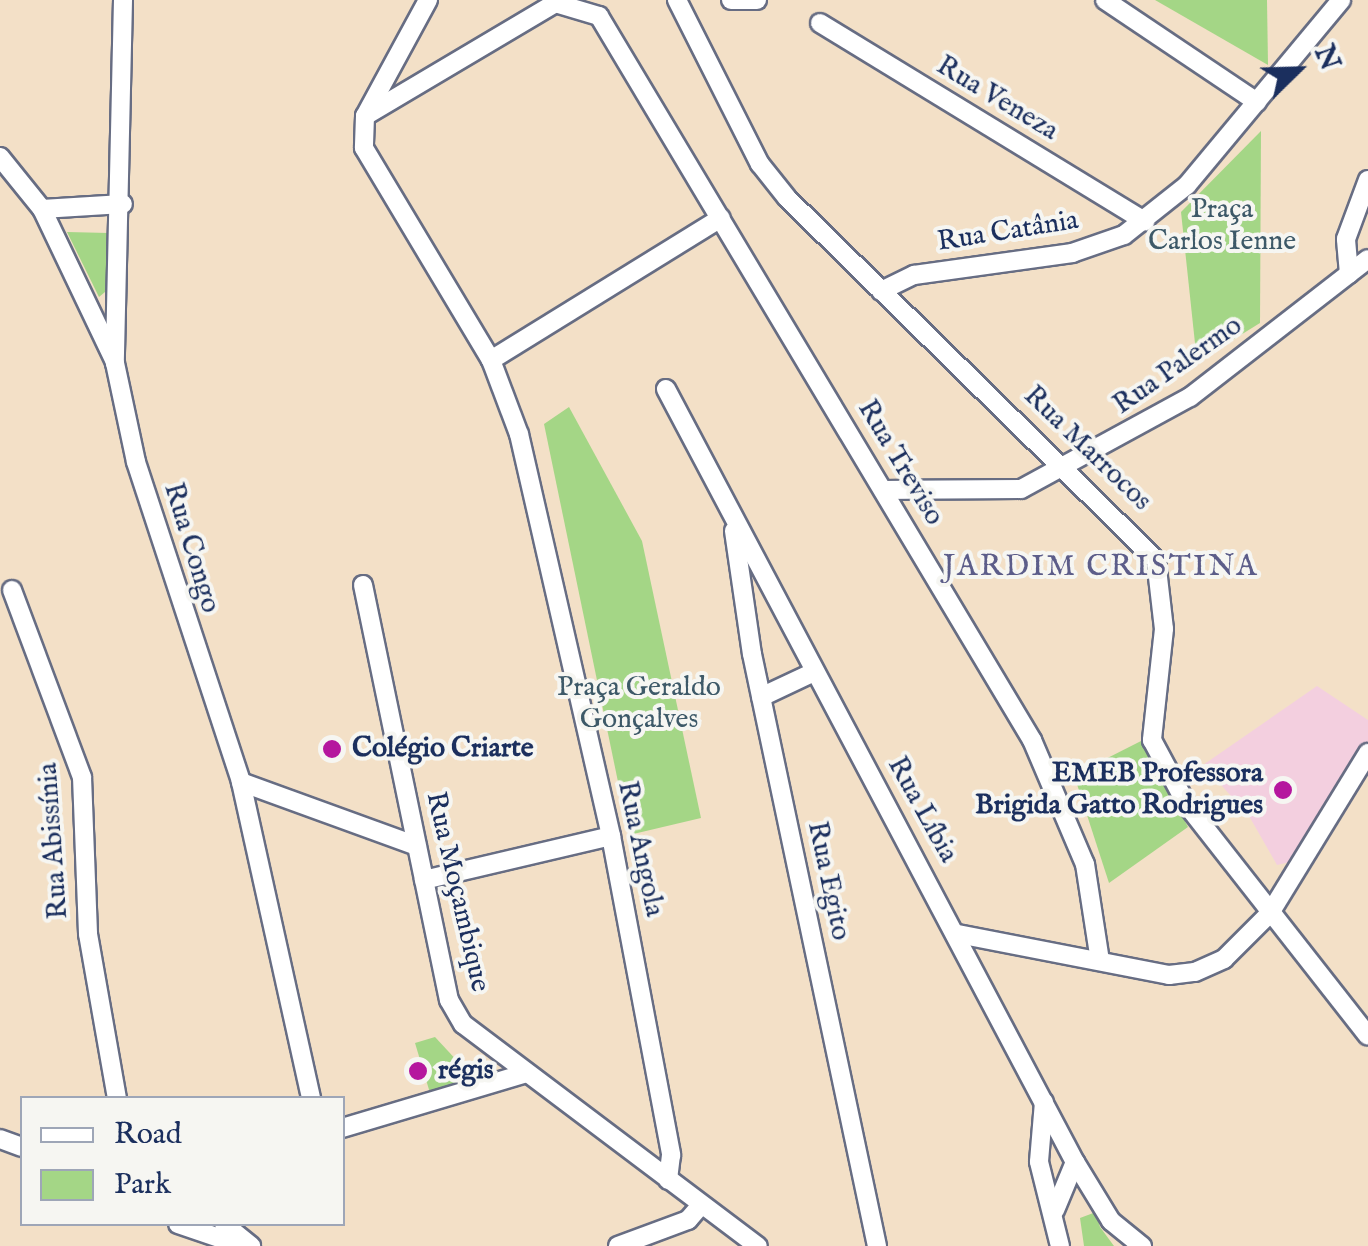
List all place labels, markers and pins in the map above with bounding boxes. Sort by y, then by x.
place label: Colégio Criarte [352,732,534,766]
marker: Colégio Criarte [321,738,343,760]
place label: EMEB Professora Brigida Gatto Rodrigues [975,757,1263,823]
marker: EMEB Professora Brigida Gatto Rodrigues [1272,779,1294,801]
place label: régis [438,1054,494,1088]
marker: régis [407,1060,429,1082]

